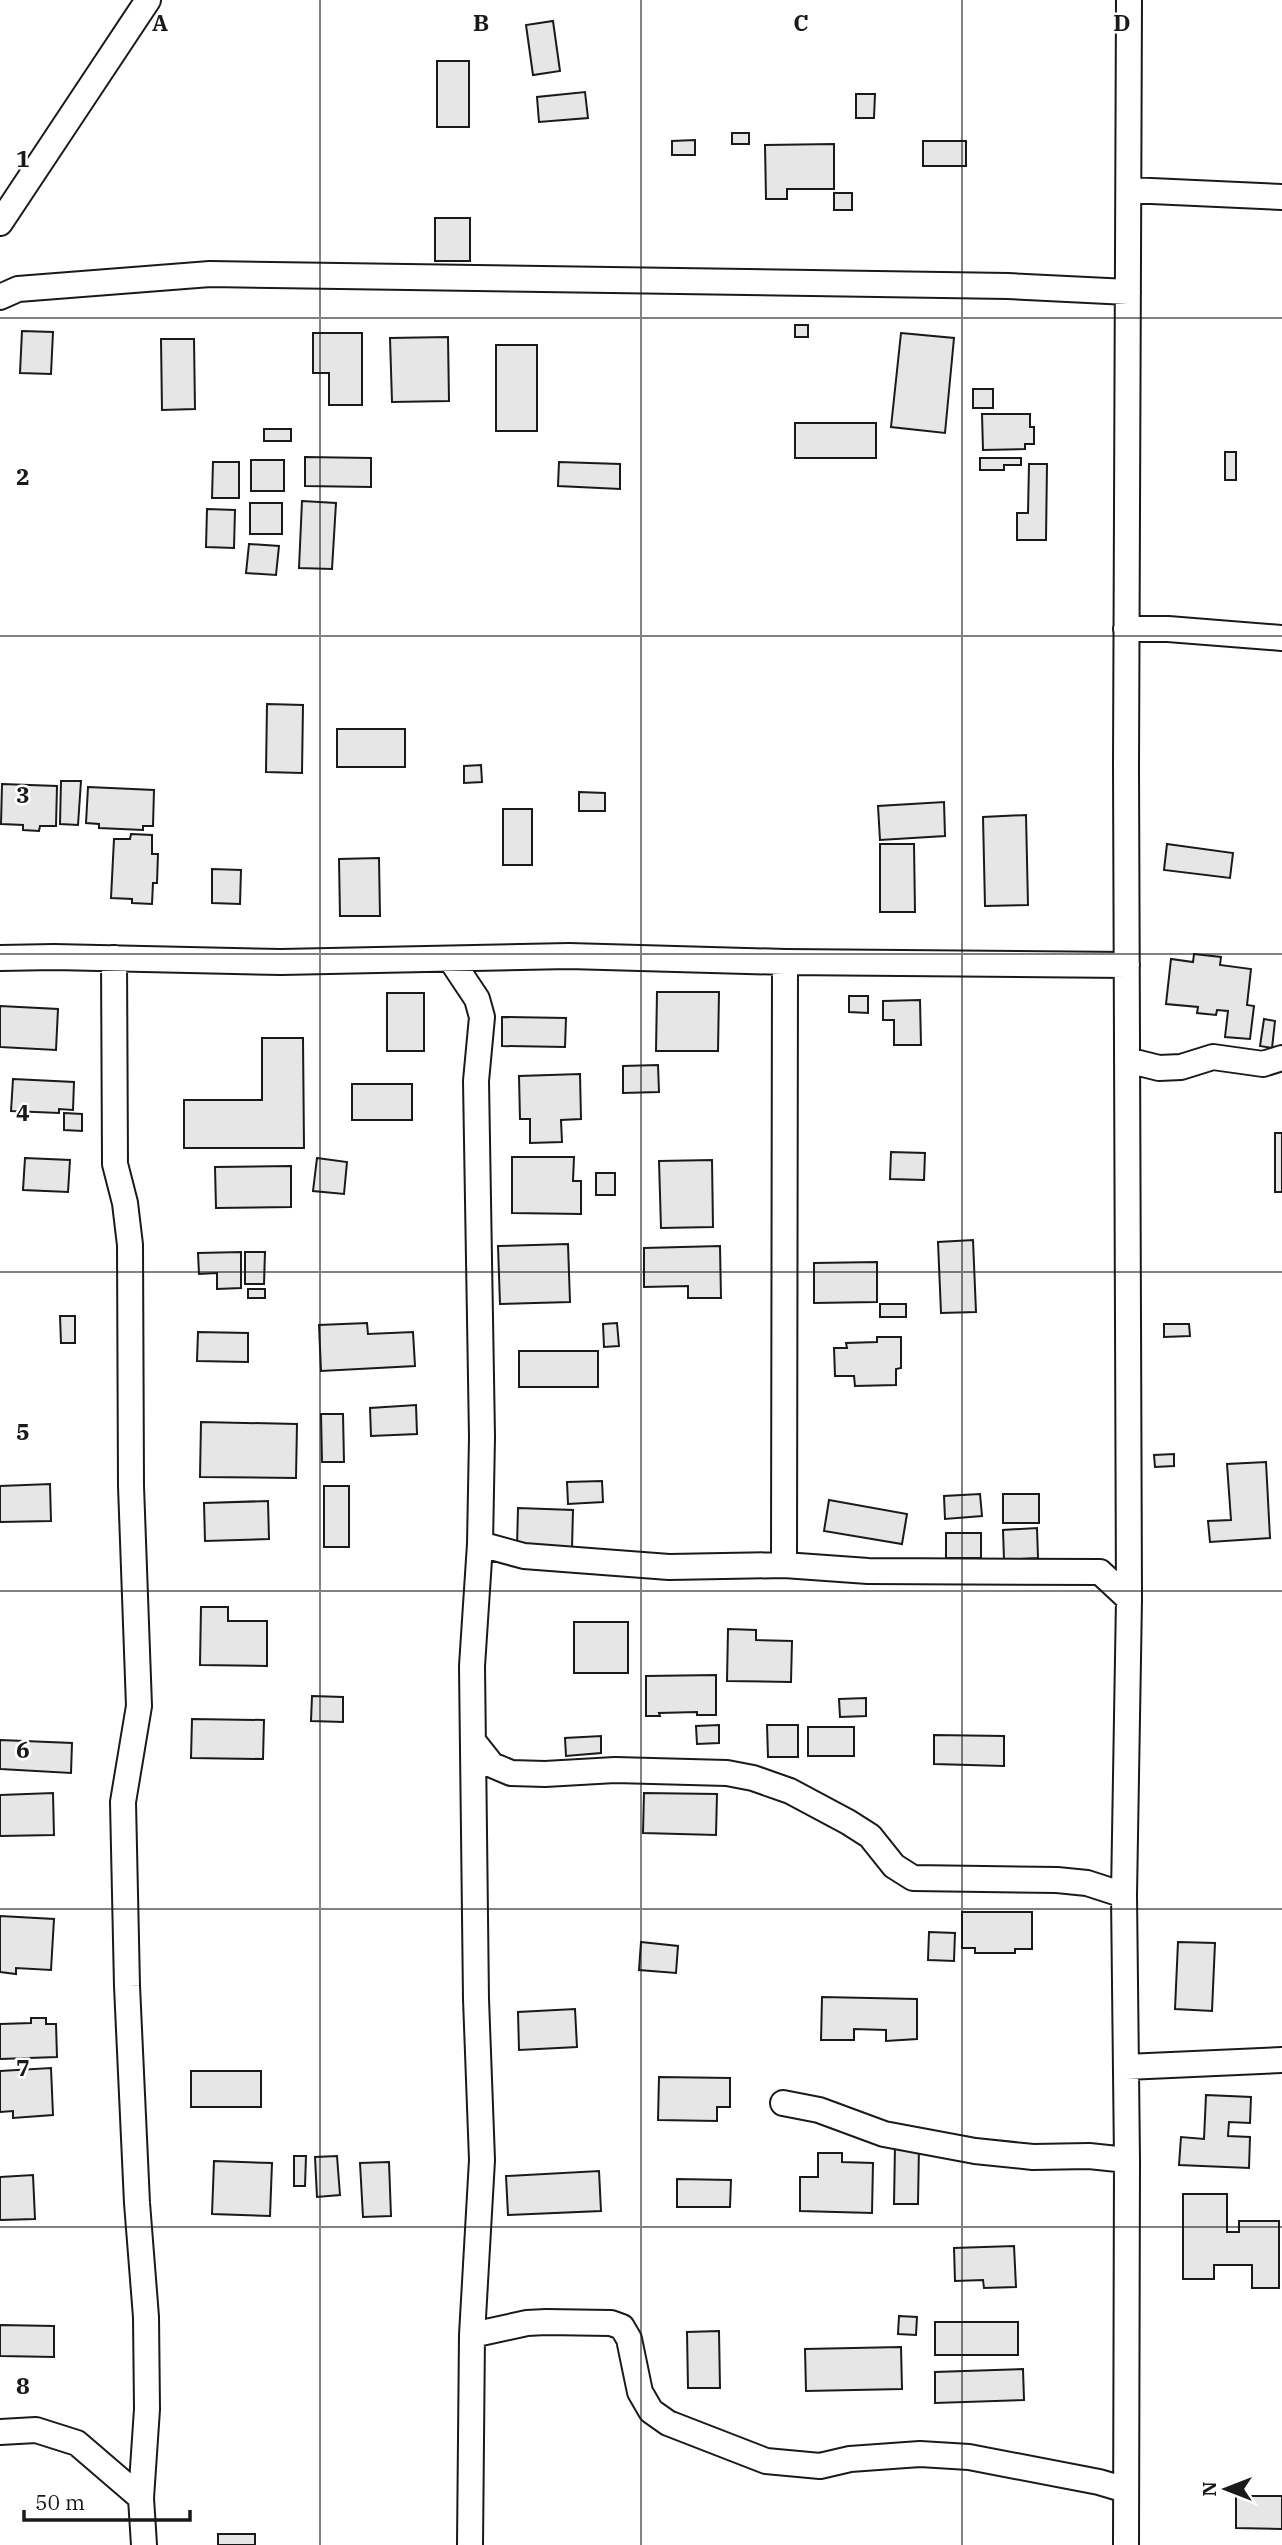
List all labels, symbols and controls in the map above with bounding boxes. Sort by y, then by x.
text: A [152,7,168,37]
text: B [473,7,489,37]
text: C [793,7,809,37]
text: D [1113,7,1131,37]
text: 1 [16,143,30,173]
text: 2 [16,461,30,491]
text: 3 [16,779,30,809]
text: 4 [16,1097,30,1127]
text: 5 [16,1416,30,1446]
text: 6 [16,1734,30,1764]
text: 7 [16,2052,30,2082]
text: 8 [16,2370,30,2400]
north arrow [1191,2454,1261,2524]
scale bar [24,2478,191,2522]
text: N [1197,2481,1221,2497]
text: 50 m [35,2488,85,2516]

